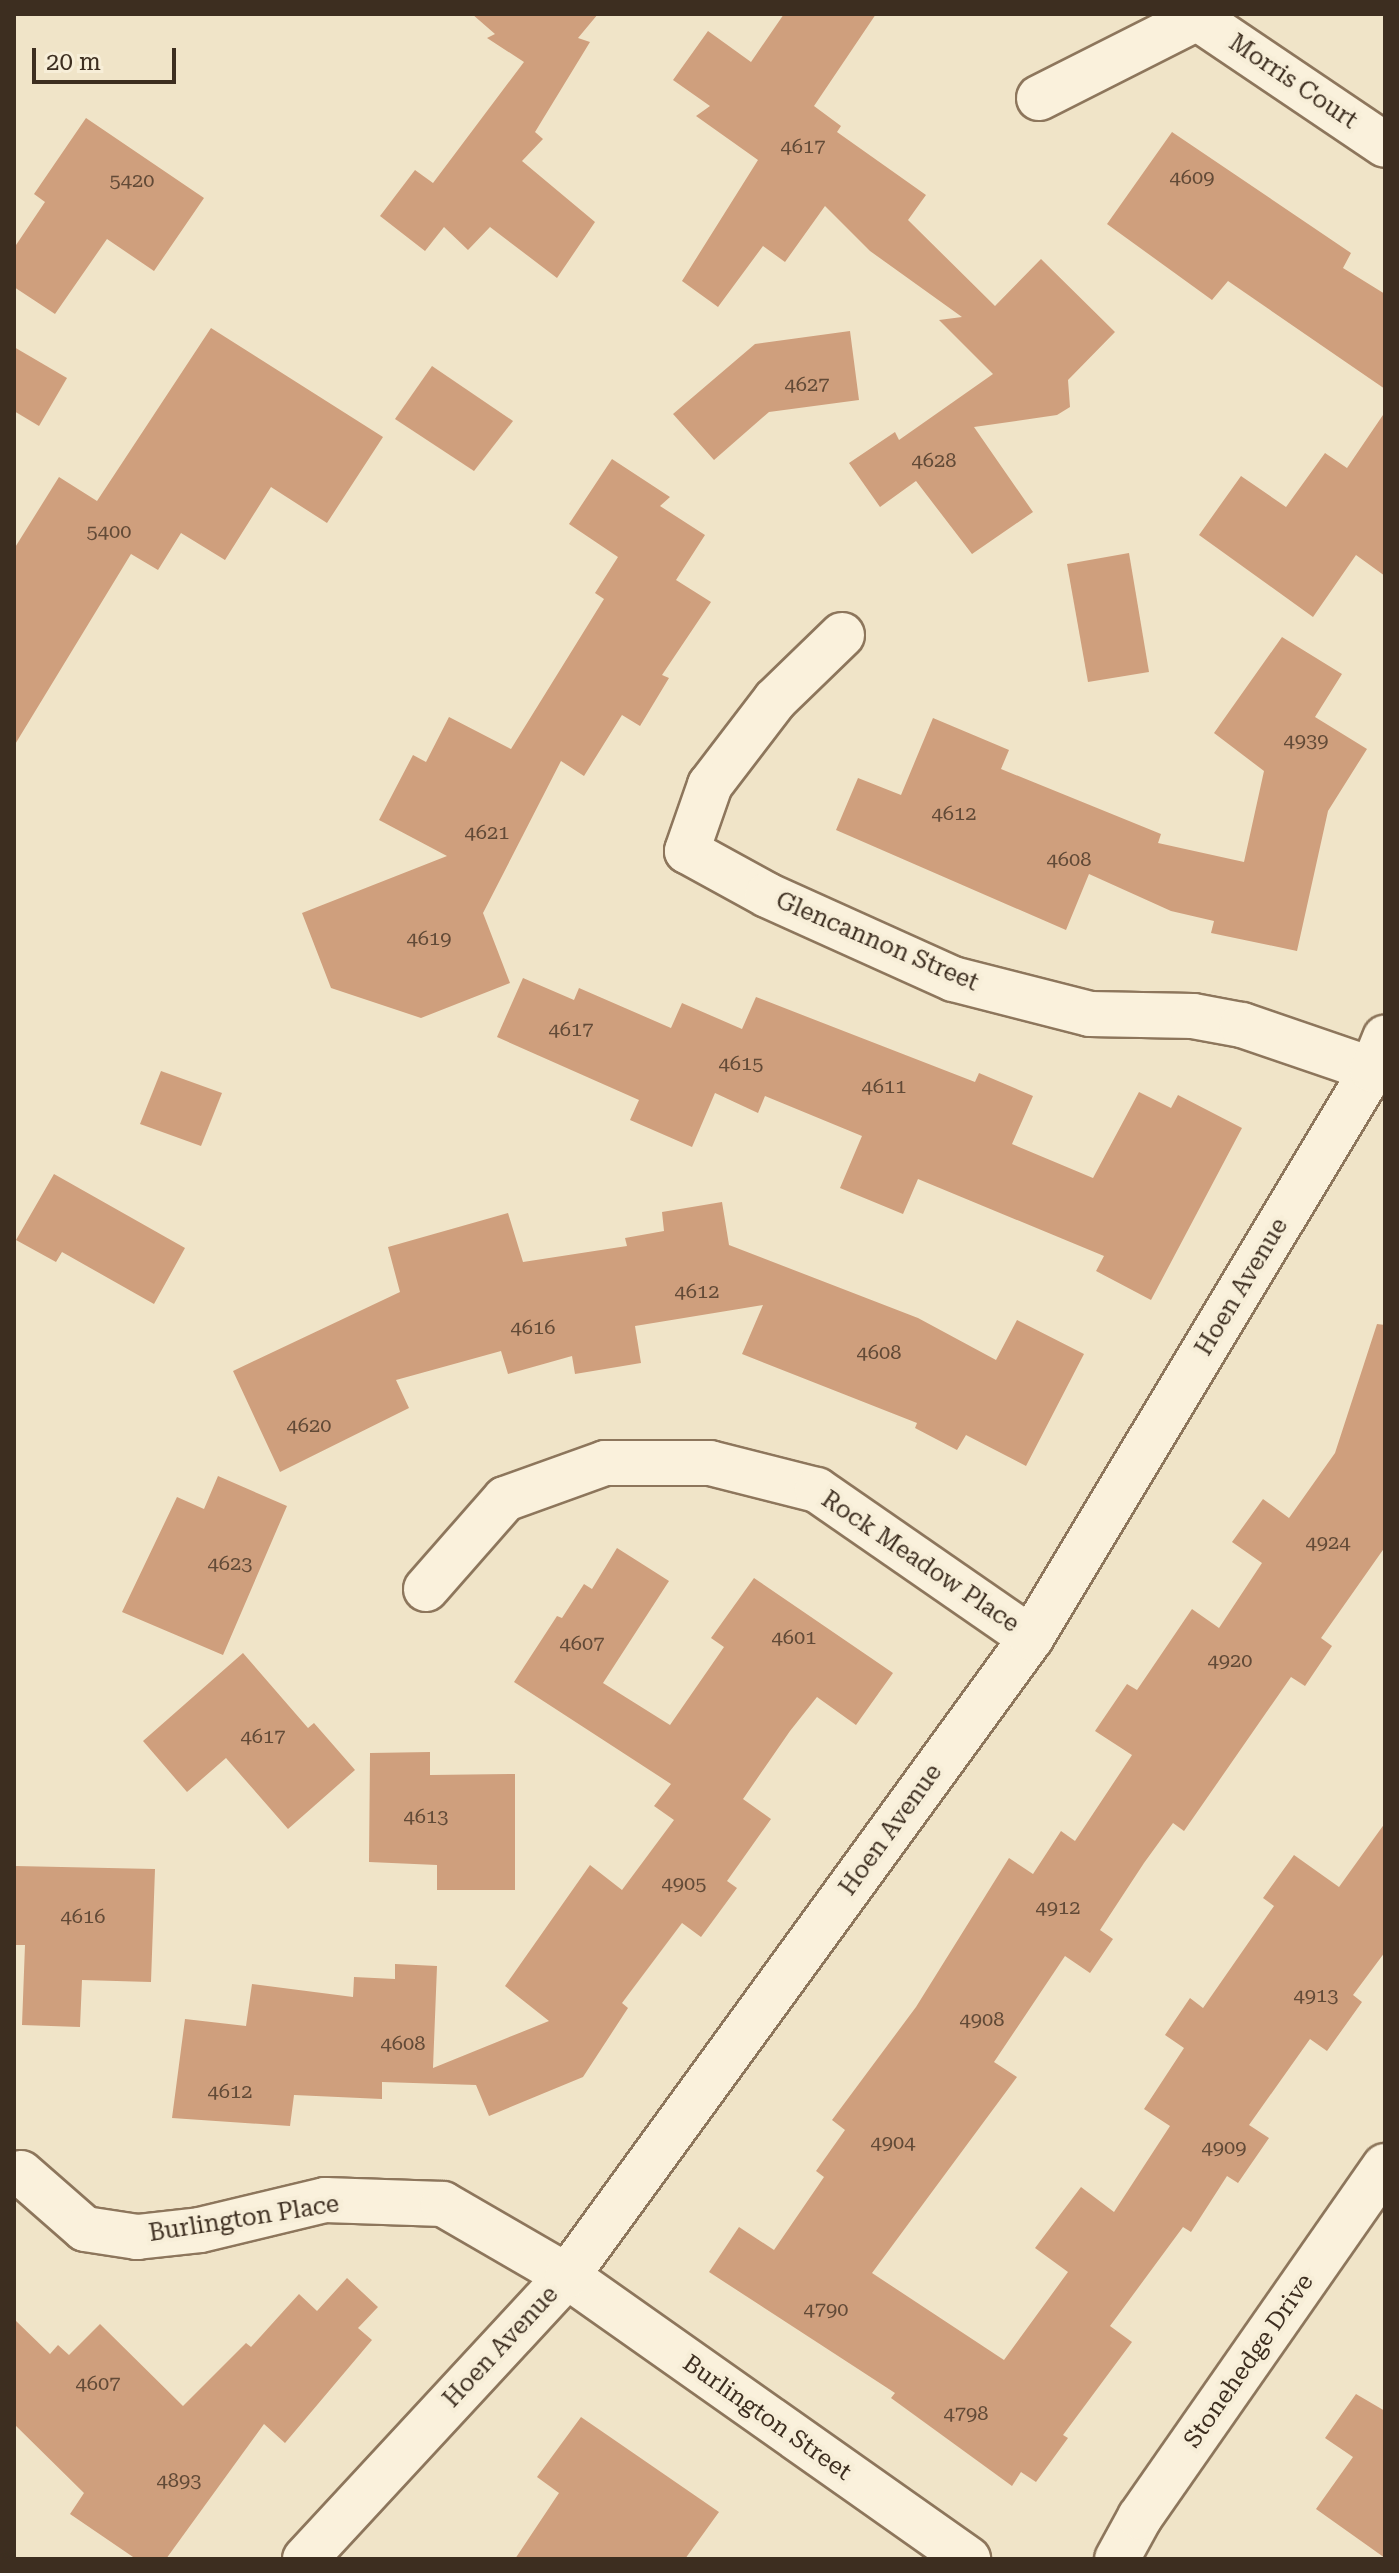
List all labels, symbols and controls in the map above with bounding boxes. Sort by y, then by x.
street label: Morris Court [1223,29,1363,135]
scale bar [36,32,180,82]
text: 20 m [46,48,101,76]
house number: 4617 [781,134,825,158]
house number: 4609 [1170,165,1214,189]
house number: 5420 [110,168,154,192]
house number: 4627 [785,372,829,396]
house number: 4628 [912,448,956,472]
house number: 5400 [87,519,131,543]
house number: 4939 [1284,728,1328,752]
house number: 4612 [932,801,976,825]
house number: 4621 [465,820,509,844]
house number: 4608 [1047,847,1091,871]
street label: Glencannon Street [771,886,983,998]
house number: 4619 [407,926,451,950]
house number: 4617 [549,1017,593,1041]
house number: 4615 [719,1051,763,1075]
house number: 4611 [862,1074,906,1098]
street label: Hoen Avenue [1190,1213,1294,1361]
house number: 4612 [675,1279,719,1303]
house number: 4616 [511,1315,555,1339]
house number: 4608 [857,1340,901,1364]
house number: 4620 [287,1413,331,1437]
street label: Rock Meadow Place [816,1485,1024,1639]
house number: 4924 [1306,1530,1350,1554]
house number: 4623 [208,1551,252,1575]
house number: 4601 [772,1625,816,1649]
house number: 4607 [560,1631,604,1655]
house number: 4920 [1208,1648,1252,1672]
house number: 4617 [241,1724,285,1748]
street label: Hoen Avenue [834,1759,948,1901]
house number: 4613 [404,1804,448,1828]
house number: 4905 [662,1871,706,1895]
house number: 4912 [1036,1895,1080,1919]
house number: 4616 [61,1904,105,1928]
house number: 4913 [1294,1983,1338,2007]
house number: 4908 [960,2007,1004,2031]
house number: 4608 [381,2031,425,2055]
house number: 4612 [208,2079,252,2103]
house number: 4904 [871,2130,915,2154]
house number: 4909 [1202,2135,1246,2159]
street label: Burlington Place [147,2190,341,2248]
street label: Stonehedge Drive [1178,2268,1320,2454]
street label: Hoen Avenue [438,2280,564,2414]
house number: 4790 [804,2297,848,2321]
street label: Burlington Street [677,2349,857,2487]
house number: 4607 [76,2371,120,2395]
house number: 4798 [944,2401,988,2425]
house number: 4893 [157,2468,201,2492]

